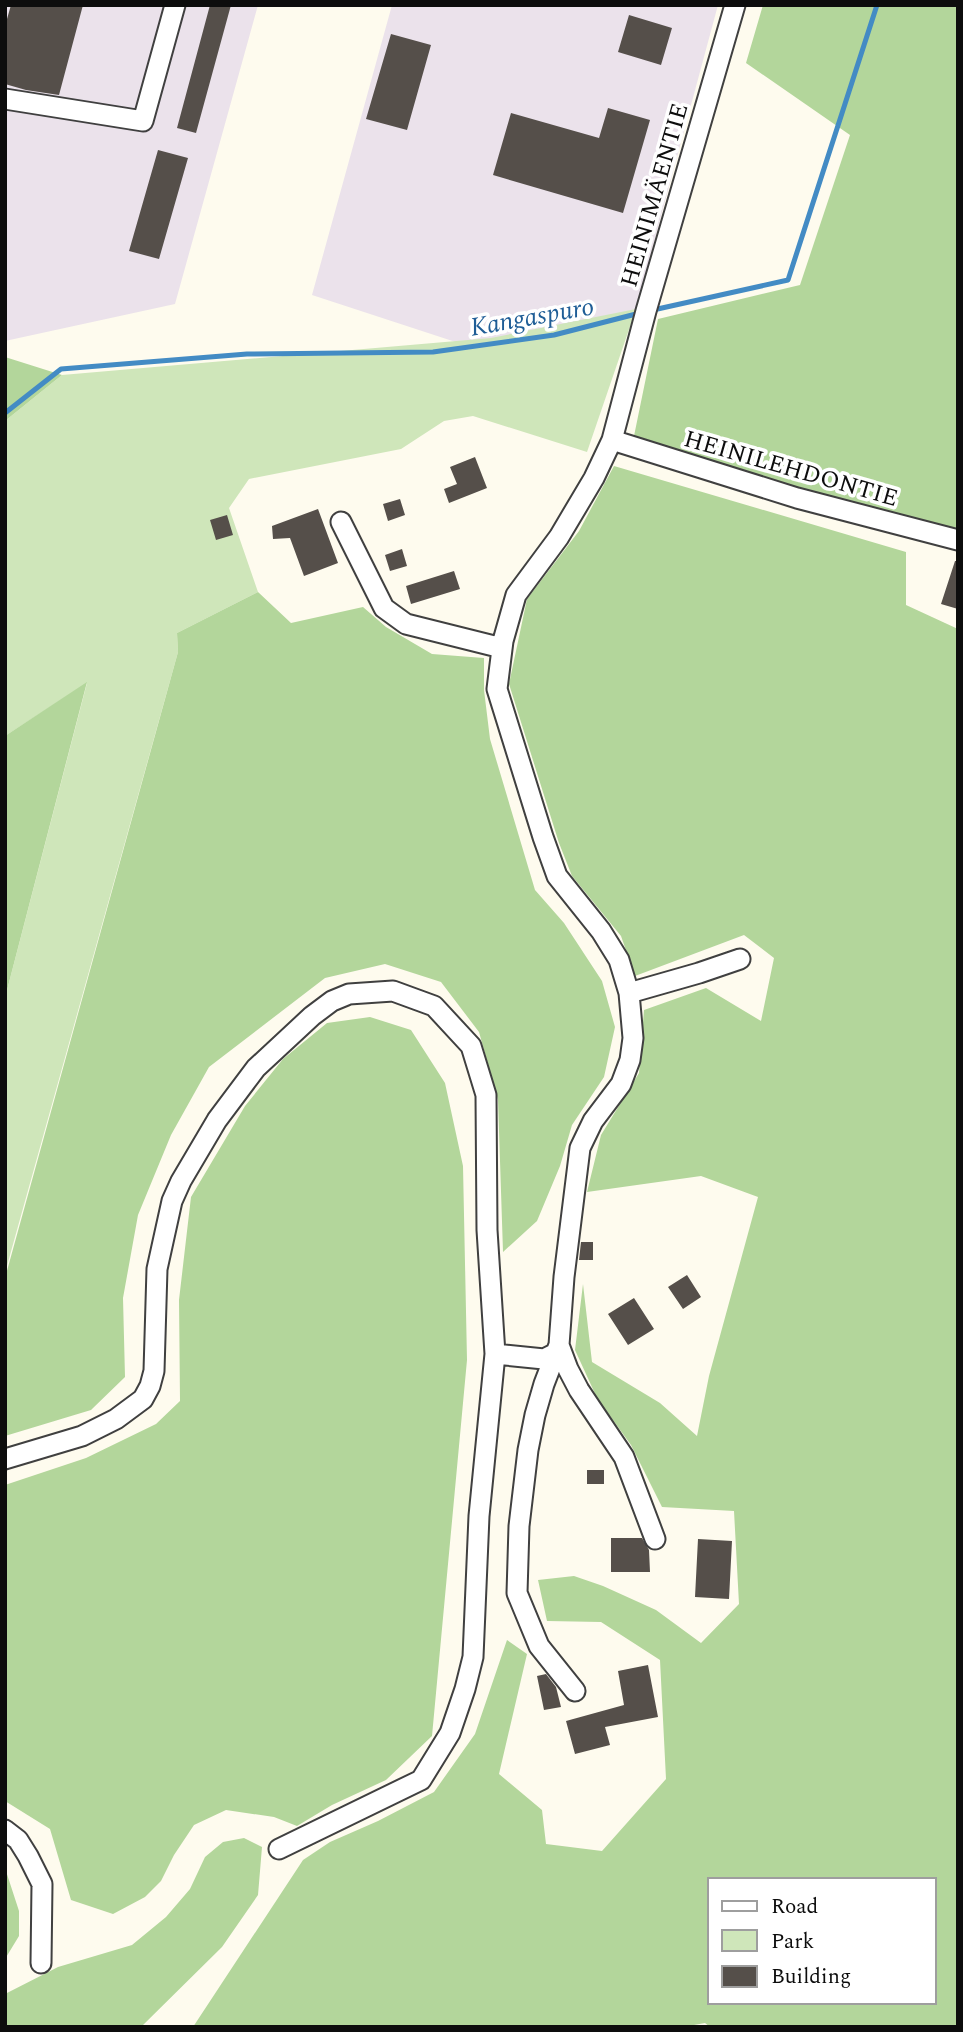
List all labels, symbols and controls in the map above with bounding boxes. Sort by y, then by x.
street label: HEINIMÄENTIE [612,99,698,291]
water label: Kangaspuro [467,286,597,348]
street label: HEINILEHDONTIE [679,421,902,517]
legend [708,1878,935,2004]
text: Road [771,1891,818,1923]
text: Park [771,1926,815,1958]
text: Building [771,1961,851,1993]

